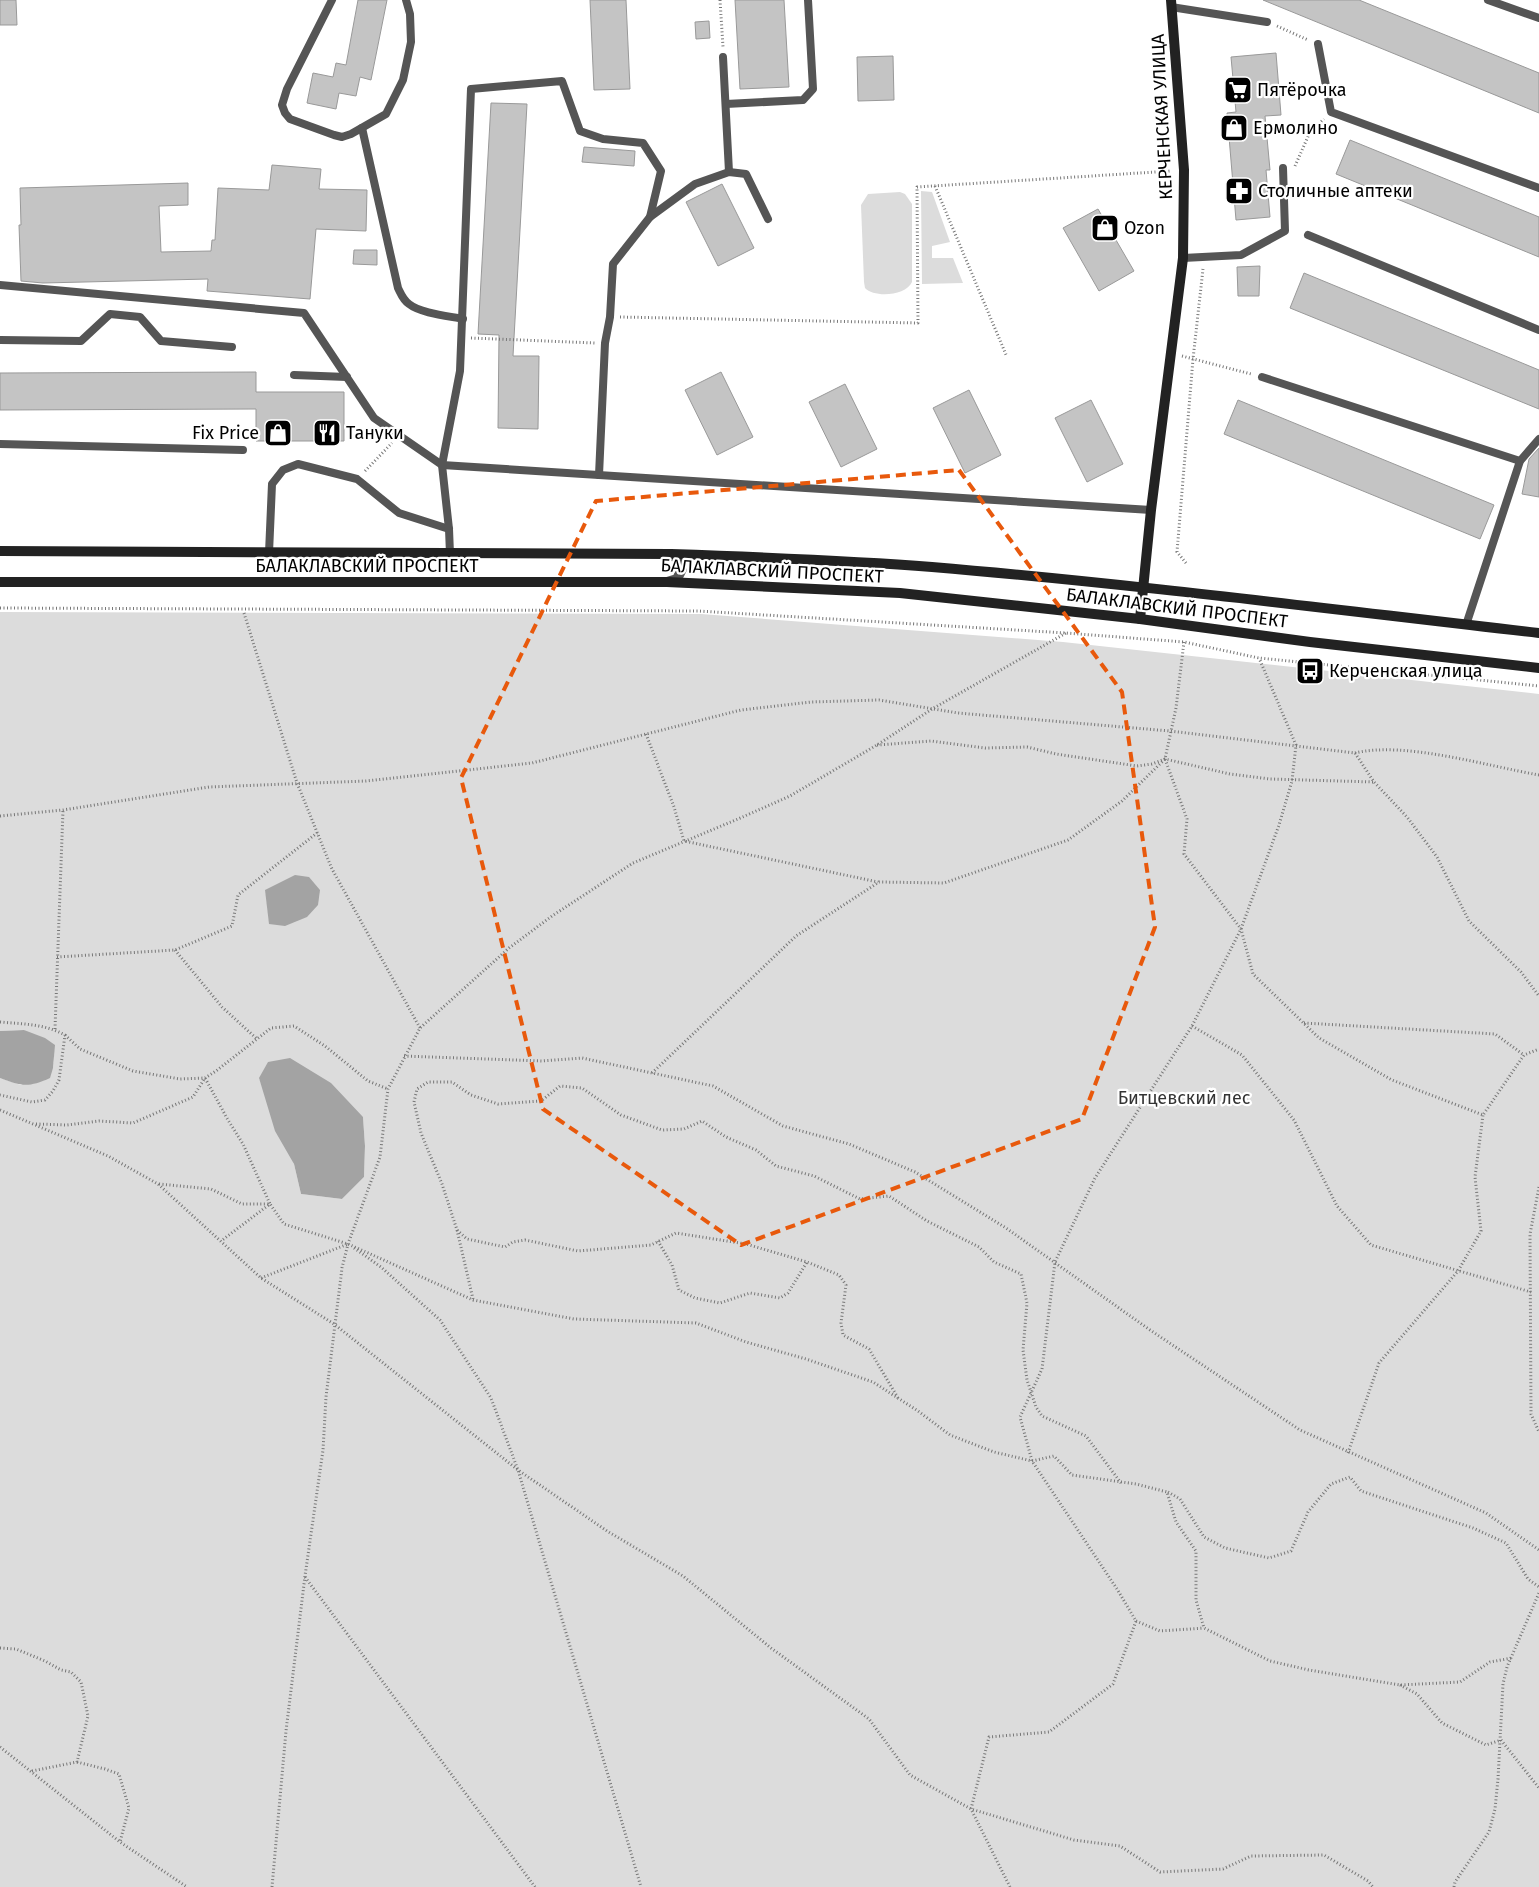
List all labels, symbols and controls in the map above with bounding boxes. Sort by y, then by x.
street label: КЕРЧЕНСКАЯ УЛИЦА [1147,33,1177,200]
supermarket icon: Пятёрочка [1223,75,1253,105]
place label: Пятёрочка [1257,79,1347,101]
shop icon: Ермолино [1219,113,1249,143]
place label: Ермолино [1253,117,1338,139]
pharmacy icon: Столичные аптеки [1224,176,1254,206]
place label: Столичные аптеки [1258,180,1413,202]
shop icon: Ozon [1090,213,1120,243]
place label: Ozon [1124,217,1165,239]
shop icon: Fix Price [263,418,293,448]
restaurant icon: Тануки [312,418,342,448]
place label: Fix Price [192,422,259,444]
place label: Тануки [346,422,404,444]
street label: БАЛАКЛАВСКИЙ ПРОСПЕКТ [660,554,885,588]
street label: БАЛАКЛАВСКИЙ ПРОСПЕКТ [255,555,479,577]
street label: БАЛАКЛАВСКИЙ ПРОСПЕКТ [1065,583,1290,633]
bus stop icon: Керченская улица [1295,656,1325,686]
place label: Керченская улица [1329,660,1483,682]
park label: Битцевский лес [1118,1087,1251,1109]

